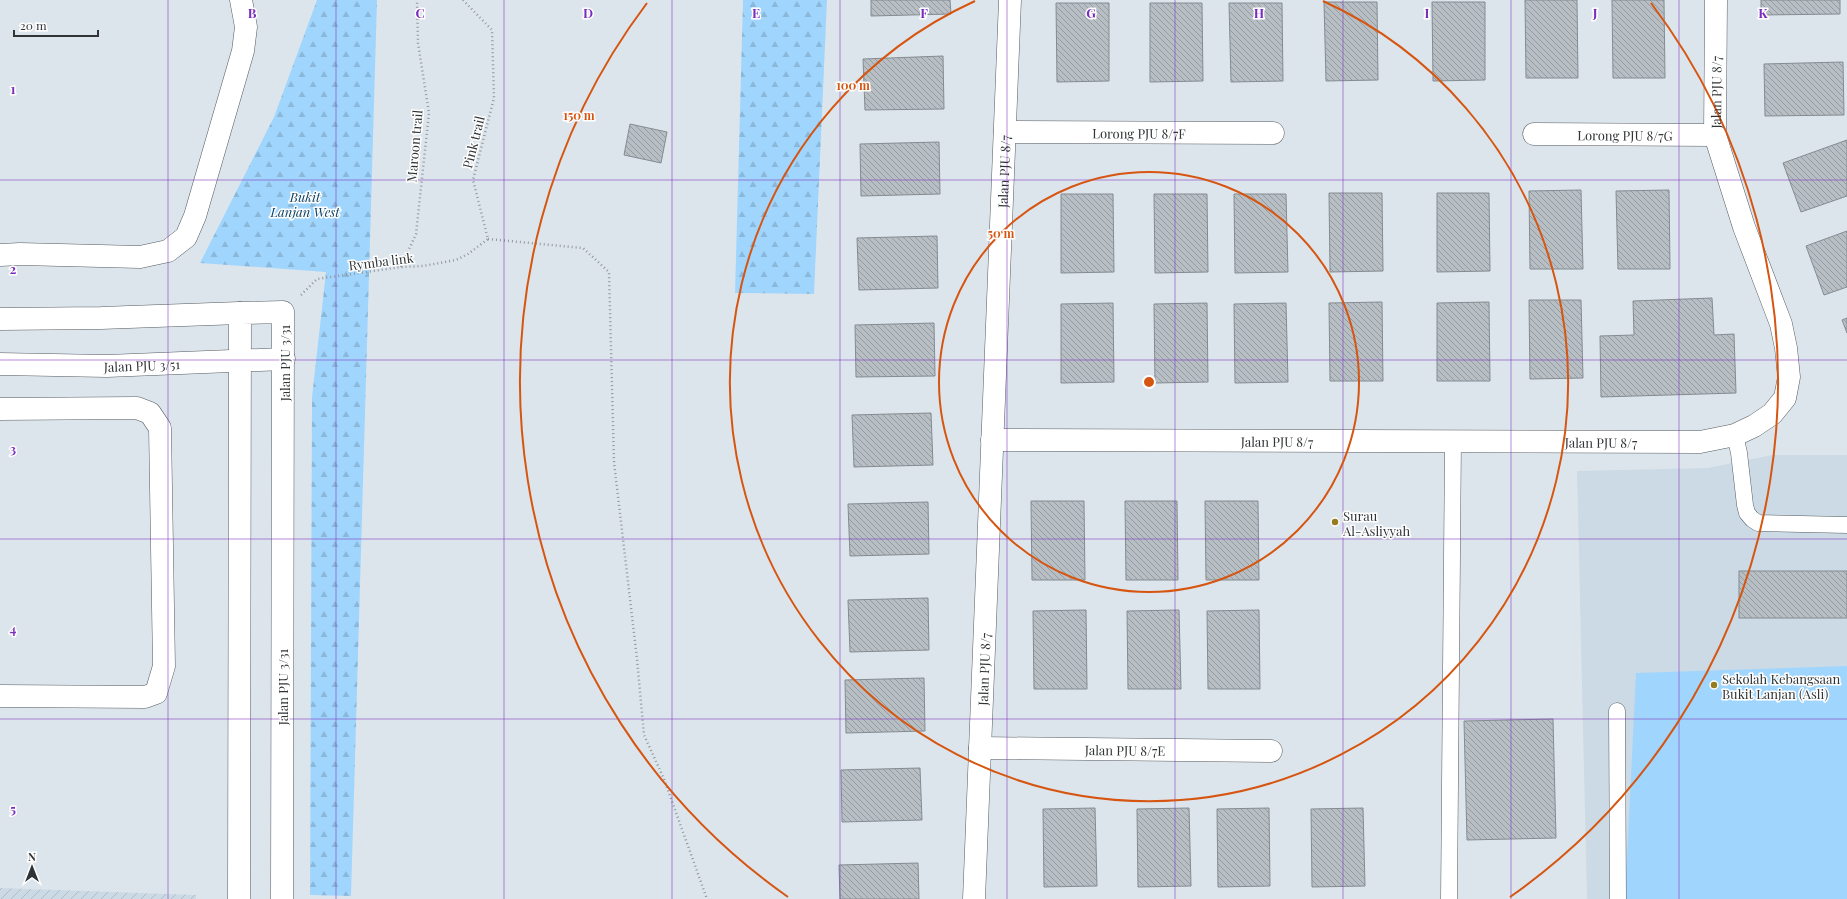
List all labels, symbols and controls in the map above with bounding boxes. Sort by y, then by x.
text: B [248,4,257,21]
text: C [415,4,425,21]
text: D [583,4,593,21]
text: E [752,4,760,21]
text: F [920,4,928,21]
text: G [1086,4,1096,21]
text: H [1254,4,1264,21]
text: I [1425,4,1430,21]
text: J [1592,4,1598,21]
text: K [1758,4,1768,21]
scale bar [14,12,98,38]
text: 20 m [20,17,47,33]
street label: Jalan PJU 8/7 [1707,55,1724,130]
text: 100 m [836,77,870,93]
text: 1 [11,80,16,97]
text: 150 m [563,107,595,123]
street label: Maroon trail [402,109,426,183]
street label: Pink trail [458,114,488,170]
street label: Lorong PJU 8/7F [1092,124,1186,141]
street label: Lorong PJU 8/7G [1577,126,1673,143]
street label: Jalan PJU 8/7 [993,134,1013,209]
park label: Bukit Lanjan West [269,188,340,220]
text: 50 m [988,225,1015,241]
street label: Rymba link [348,248,415,273]
text: 2 [10,260,17,277]
street label: Jalan PJU 3/31 [276,324,293,402]
street label: Jalan PJU 3/51 [103,355,181,375]
centre of rings [1142,375,1156,389]
street label: Jalan PJU 8/7 [1240,432,1314,449]
street label: Jalan PJU 8/7 [1564,433,1638,450]
text: 3 [10,440,16,457]
place label: Surau Al-Asliyyah [1342,507,1410,539]
marker: Surau Al-Asliyyah [1330,517,1340,527]
text: 4 [10,620,17,637]
street label: Jalan PJU 8/7 [973,632,993,707]
street label: Jalan PJU 3/31 [274,648,291,726]
place label: Sekolah Kebangsaan Bukit Lanjan (Asli) [1722,670,1841,702]
marker: Sekolah Kebangsaan Bukit Lanjan (Asli) [1709,680,1719,690]
street label: Jalan PJU 8/7E [1084,741,1165,758]
text: 5 [10,800,16,817]
north arrow [12,847,52,887]
text: N [28,849,36,864]

